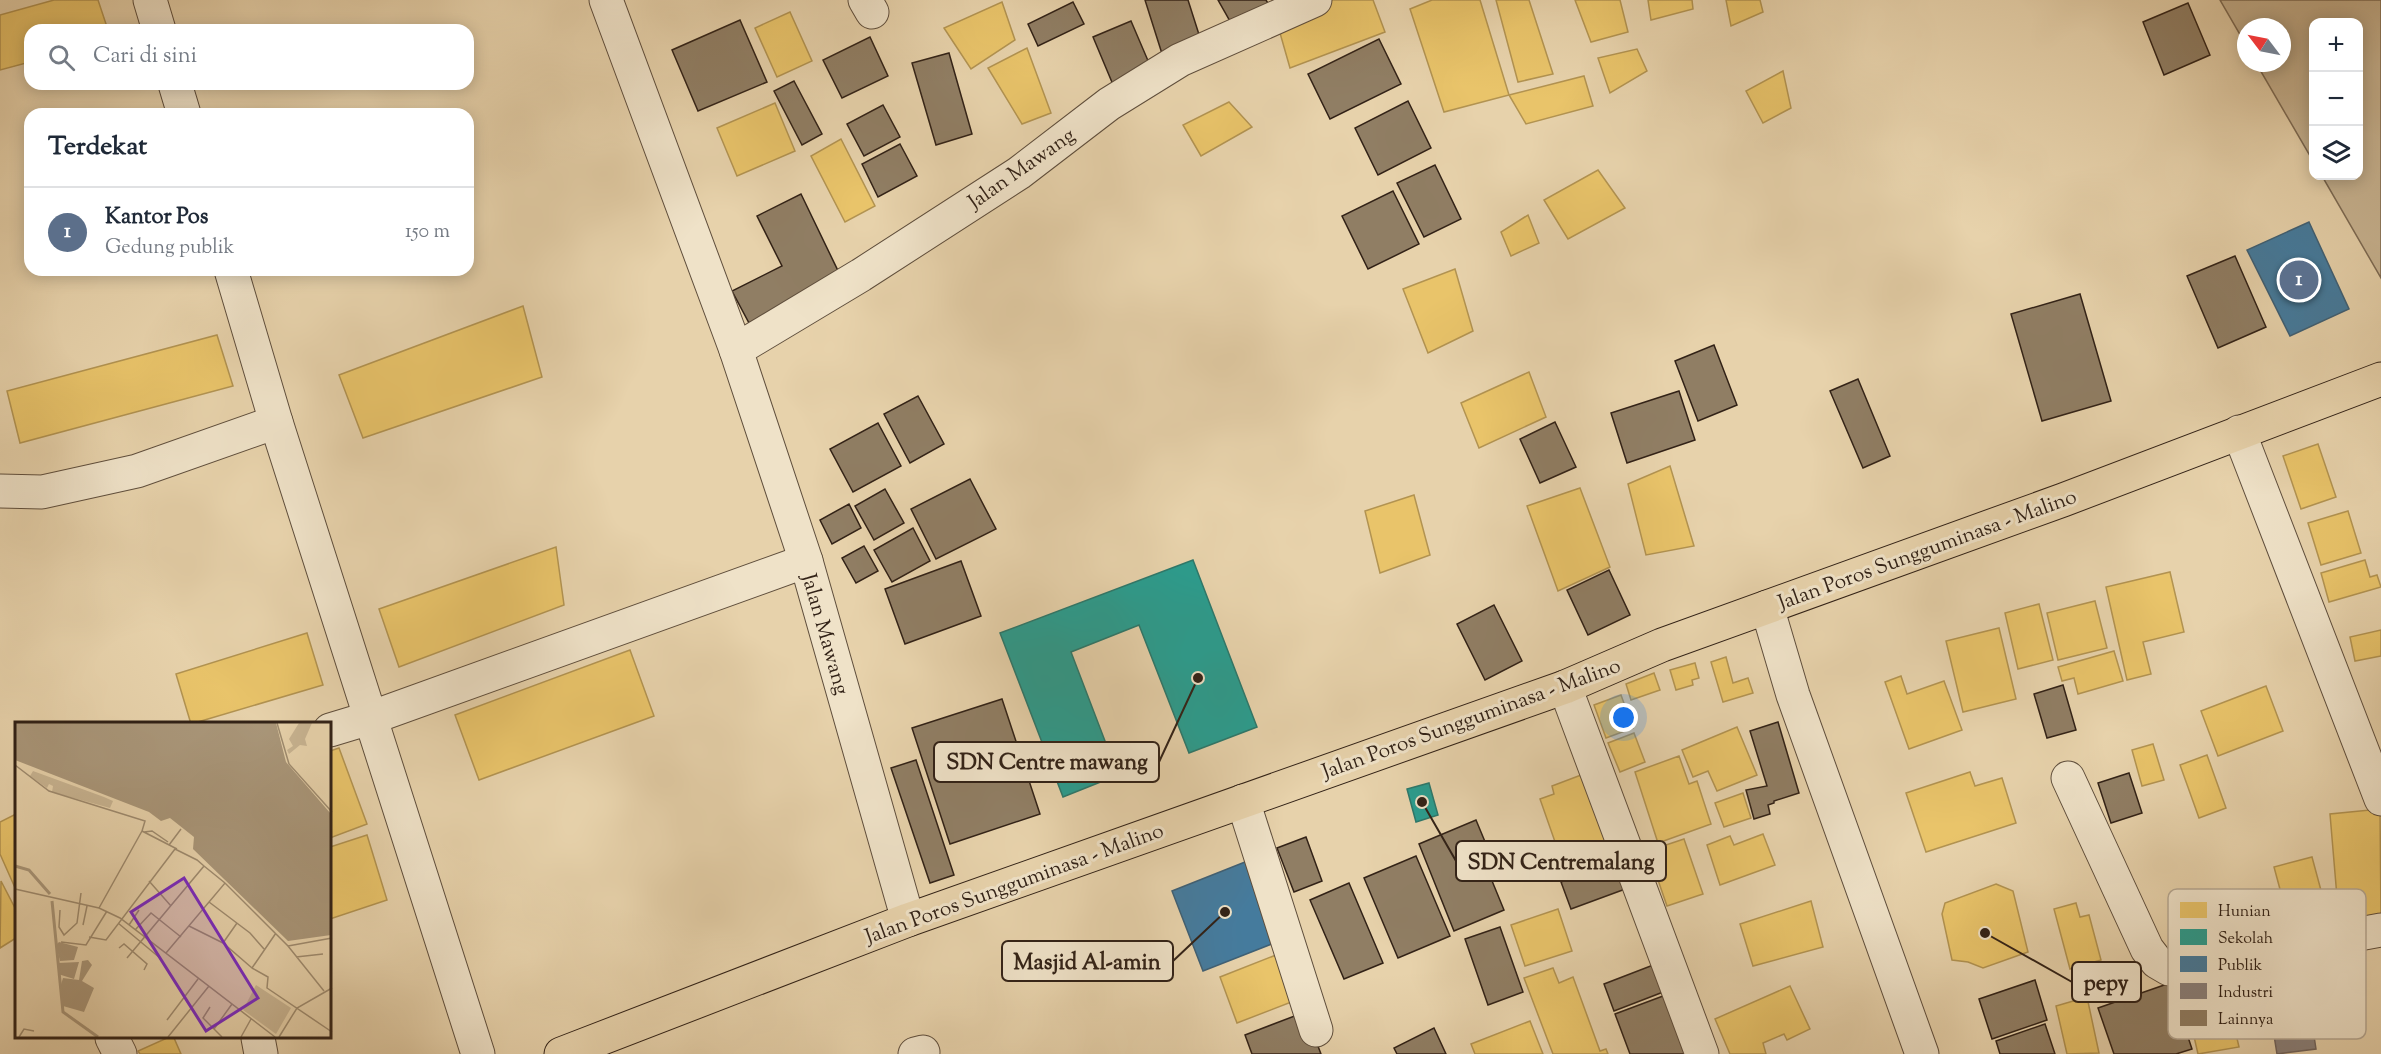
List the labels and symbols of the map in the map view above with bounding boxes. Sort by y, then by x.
north arrow [2237,18,2291,72]
street label: Jalan Mawang [962,122,1082,218]
pin: 1 [2280,258,2318,302]
street label: Jalan Poros Sungguminasa - Malino [1773,483,2081,619]
street label: Jalan Mawang [792,570,856,699]
street label: Jalan Poros Sungguminasa - Malino [1317,652,1625,788]
your location [1609,703,1638,732]
inset map [15,722,332,1039]
callout: SDN Centre mawang [934,742,1159,782]
text: SDN Centre mawang [946,748,1148,780]
street label: Jalan Poros Sungguminasa - Malino [860,817,1168,953]
callout: SDN Centremalang [1456,841,1666,881]
text: SDN Centremalang [1468,848,1655,880]
legend [2168,889,2366,1039]
text: Hunian [2218,901,2271,924]
text: Sekolah [2218,928,2274,951]
callout: Masjid Al-amin [1002,941,1173,981]
text: Masjid Al-amin [1013,948,1161,980]
text: Publik [2218,955,2263,978]
callout: pepy [2072,962,2141,1002]
text: pepy [2084,969,2128,1001]
text: Industri [2218,982,2273,1005]
text: Lainnya [2218,1009,2274,1032]

